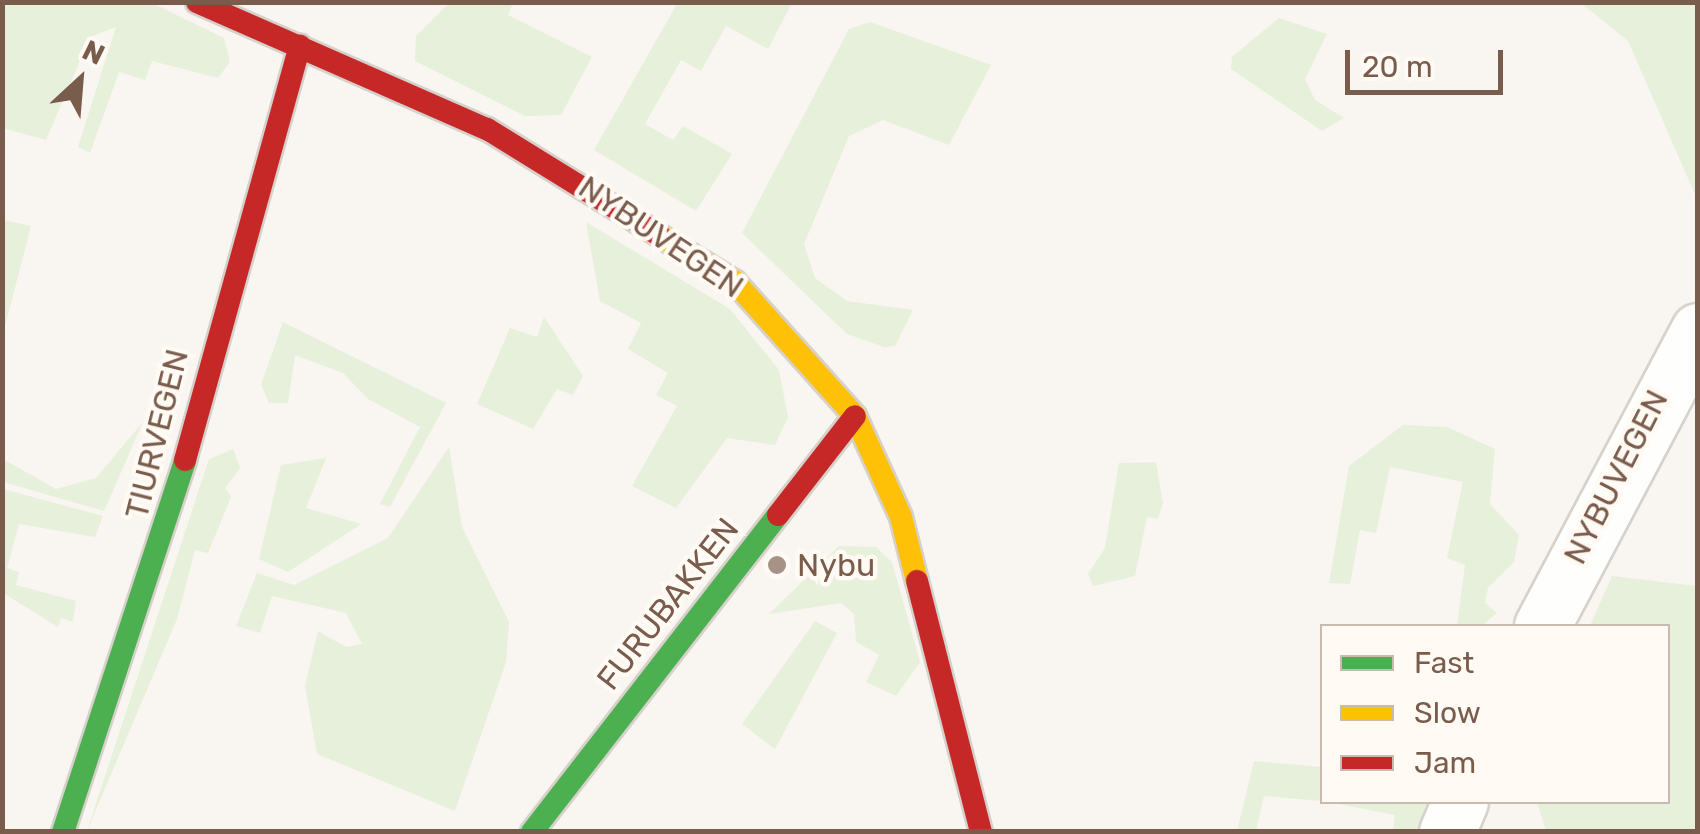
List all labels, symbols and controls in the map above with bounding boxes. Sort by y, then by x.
north arrow [30,30,130,130]
scale bar [1350,30,1508,92]
text: N [77,33,110,72]
text: 20 m [1362,49,1433,85]
street label: NYBUVEGEN [571,168,751,306]
street label: TIURVEGEN [117,345,197,523]
street label: NYBUVEGEN [1556,383,1676,571]
street label: FURUBAKKEN [589,511,747,697]
place label: Nybu [797,546,875,584]
marker: Nybu [766,554,788,576]
legend [1320,624,1670,804]
text: Fast [1414,645,1474,681]
text: Slow [1414,695,1481,731]
text: Jam [1414,745,1476,781]

